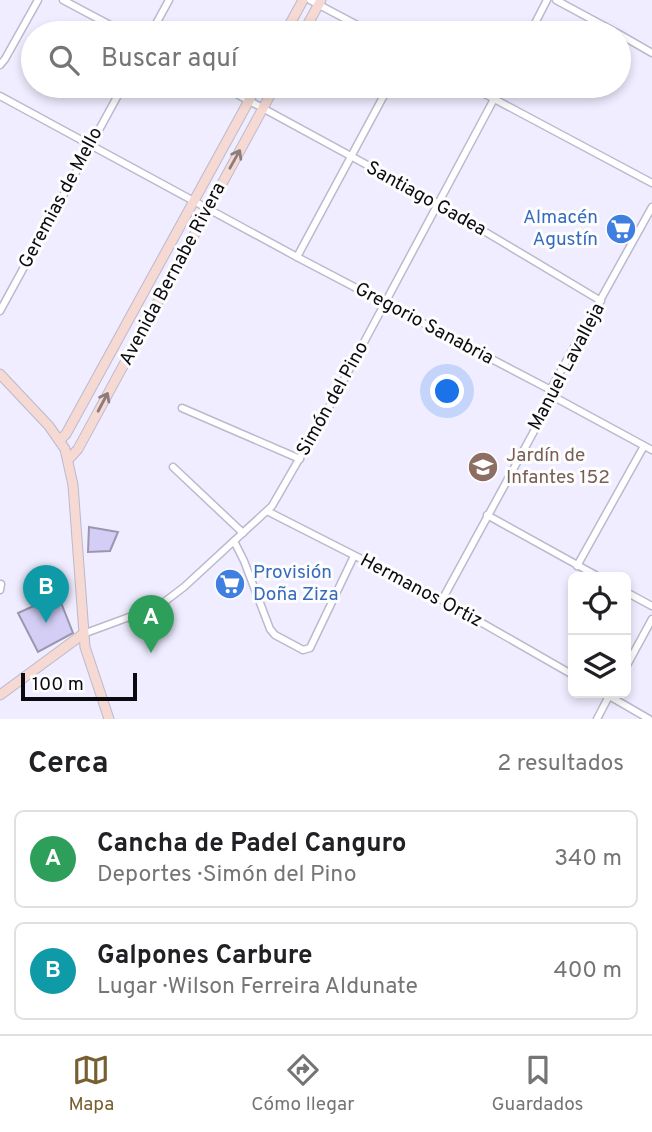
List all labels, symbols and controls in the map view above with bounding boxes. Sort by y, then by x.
search box [21,21,631,98]
icon: search [45,41,83,79]
text: Buscar aquí [101,43,238,76]
street label: Geremias de Mello [14,123,108,273]
one-way arrow [229,149,242,170]
street label: Santiago Gadea [362,156,490,242]
street label: Avenida Bernabe Rivera [115,178,231,370]
place label: Almacén Agustín [523,206,598,252]
supermarket icon: Almacén Agustín [604,212,638,246]
street label: Gregorio Sanabria [350,277,498,371]
street label: Manuel Lavalleja [523,299,611,435]
street label: Simón del Pino [292,338,374,460]
your location [430,374,464,408]
one-way arrow [97,392,110,413]
place label: Jardín de Infantes 152 [506,444,610,490]
school or university icon: Jardín de Infantes 152 [466,450,500,484]
street label: Hermanos Ortiz [356,549,486,633]
place label: Provisión Doña Ziza [253,561,338,607]
pin: B [23,565,69,623]
supermarket icon: Provisión Doña Ziza [213,567,247,601]
map controls [568,572,631,698]
button: locate [568,572,631,635]
pin: A [128,595,174,653]
button: layers [568,635,631,698]
scale bar [21,670,136,702]
text: 100 m [32,673,84,697]
text: Cerca [28,746,108,783]
text: 2 resultados [497,750,624,779]
text: Cancha de Padel Canguro [97,828,406,861]
text: A [45,845,61,874]
text: 340 m [554,845,622,874]
text: Deportes · Simón del Pino [97,861,356,890]
text: Galpones Carbure [97,940,313,973]
text: B [45,957,61,986]
text: 400 m [553,957,622,986]
text: Lugar · Wilson Ferreira Aldunate [97,973,418,1002]
tab: Mapa [68,1051,114,1117]
tab: Cómo llegar [251,1051,355,1117]
tab: Guardados [492,1051,584,1117]

